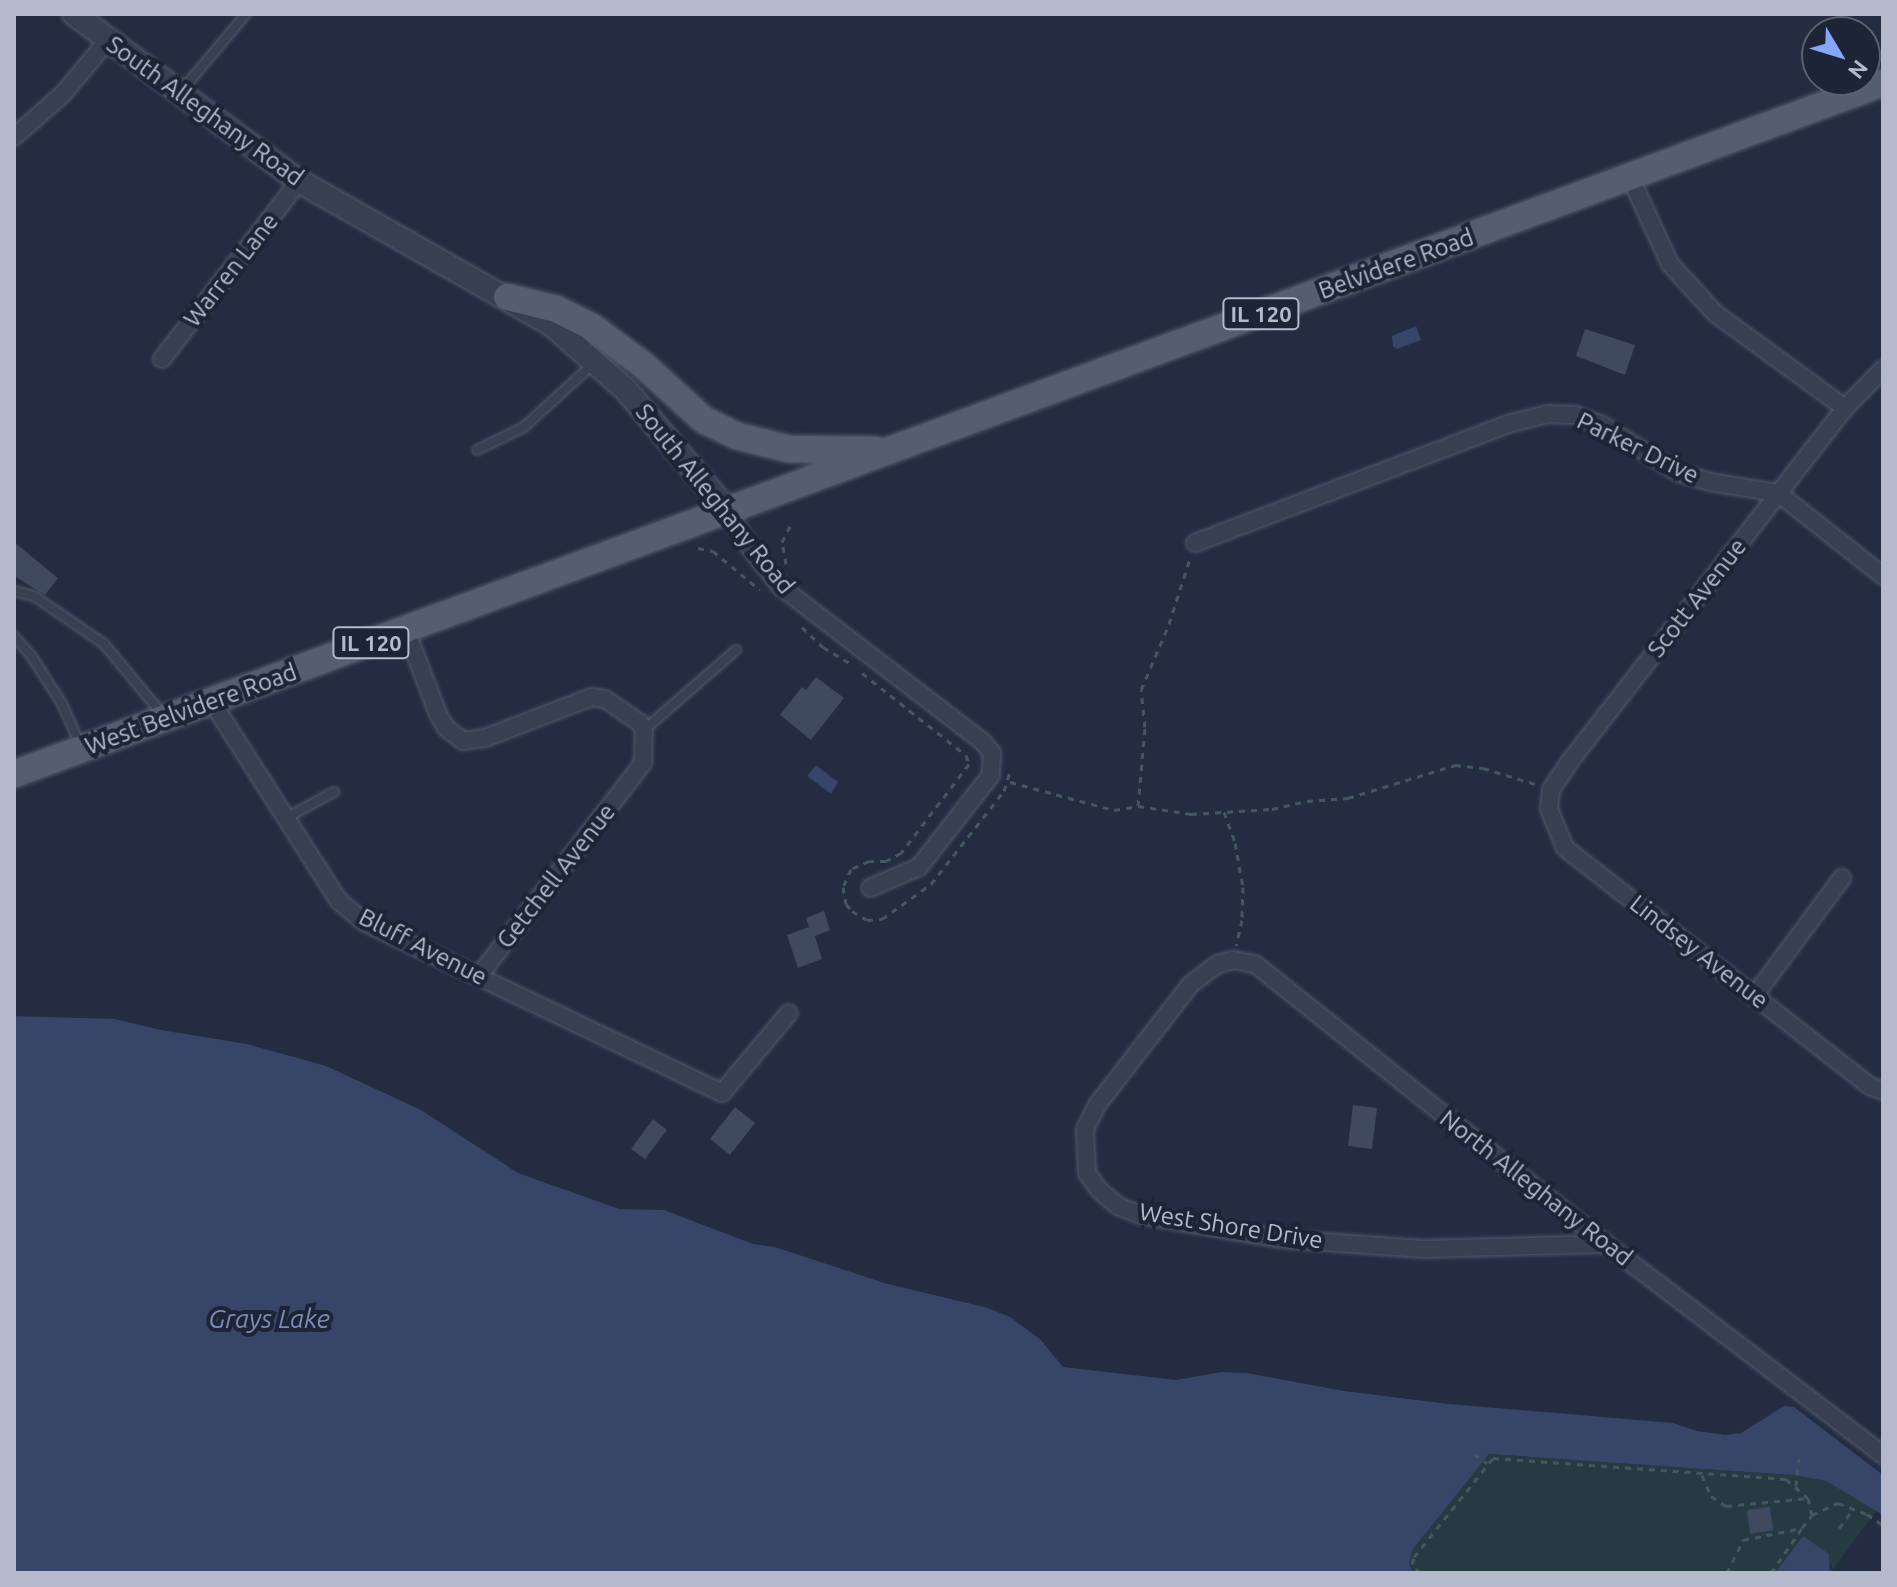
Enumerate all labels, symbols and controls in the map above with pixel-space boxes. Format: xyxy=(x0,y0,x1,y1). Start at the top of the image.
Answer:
north arrow xyxy=(1801,16,1881,96)
street label: South Alleghany Road xyxy=(101,30,309,192)
text: N xyxy=(1844,56,1874,84)
street label: Warren Lane xyxy=(178,207,284,333)
street label: Belvidere Road xyxy=(1315,223,1477,305)
road number: IL 120 xyxy=(1221,296,1301,332)
street label: South Alleghany Road xyxy=(630,398,800,600)
street label: Parker Drive xyxy=(1572,406,1704,490)
street label: Scott Avenue xyxy=(1642,533,1752,663)
road number: IL 120 xyxy=(331,625,411,661)
street label: West Belvidere Road xyxy=(81,657,301,761)
street label: Getchell Avenue xyxy=(491,798,621,954)
street label: Lindsey Avenue xyxy=(1624,889,1774,1015)
street label: Bluff Avenue xyxy=(354,902,492,992)
street label: North Alleghany Road xyxy=(1434,1104,1638,1272)
street label: West Shore Drive xyxy=(1137,1197,1325,1255)
water label: Grays Lake xyxy=(208,1303,330,1335)

